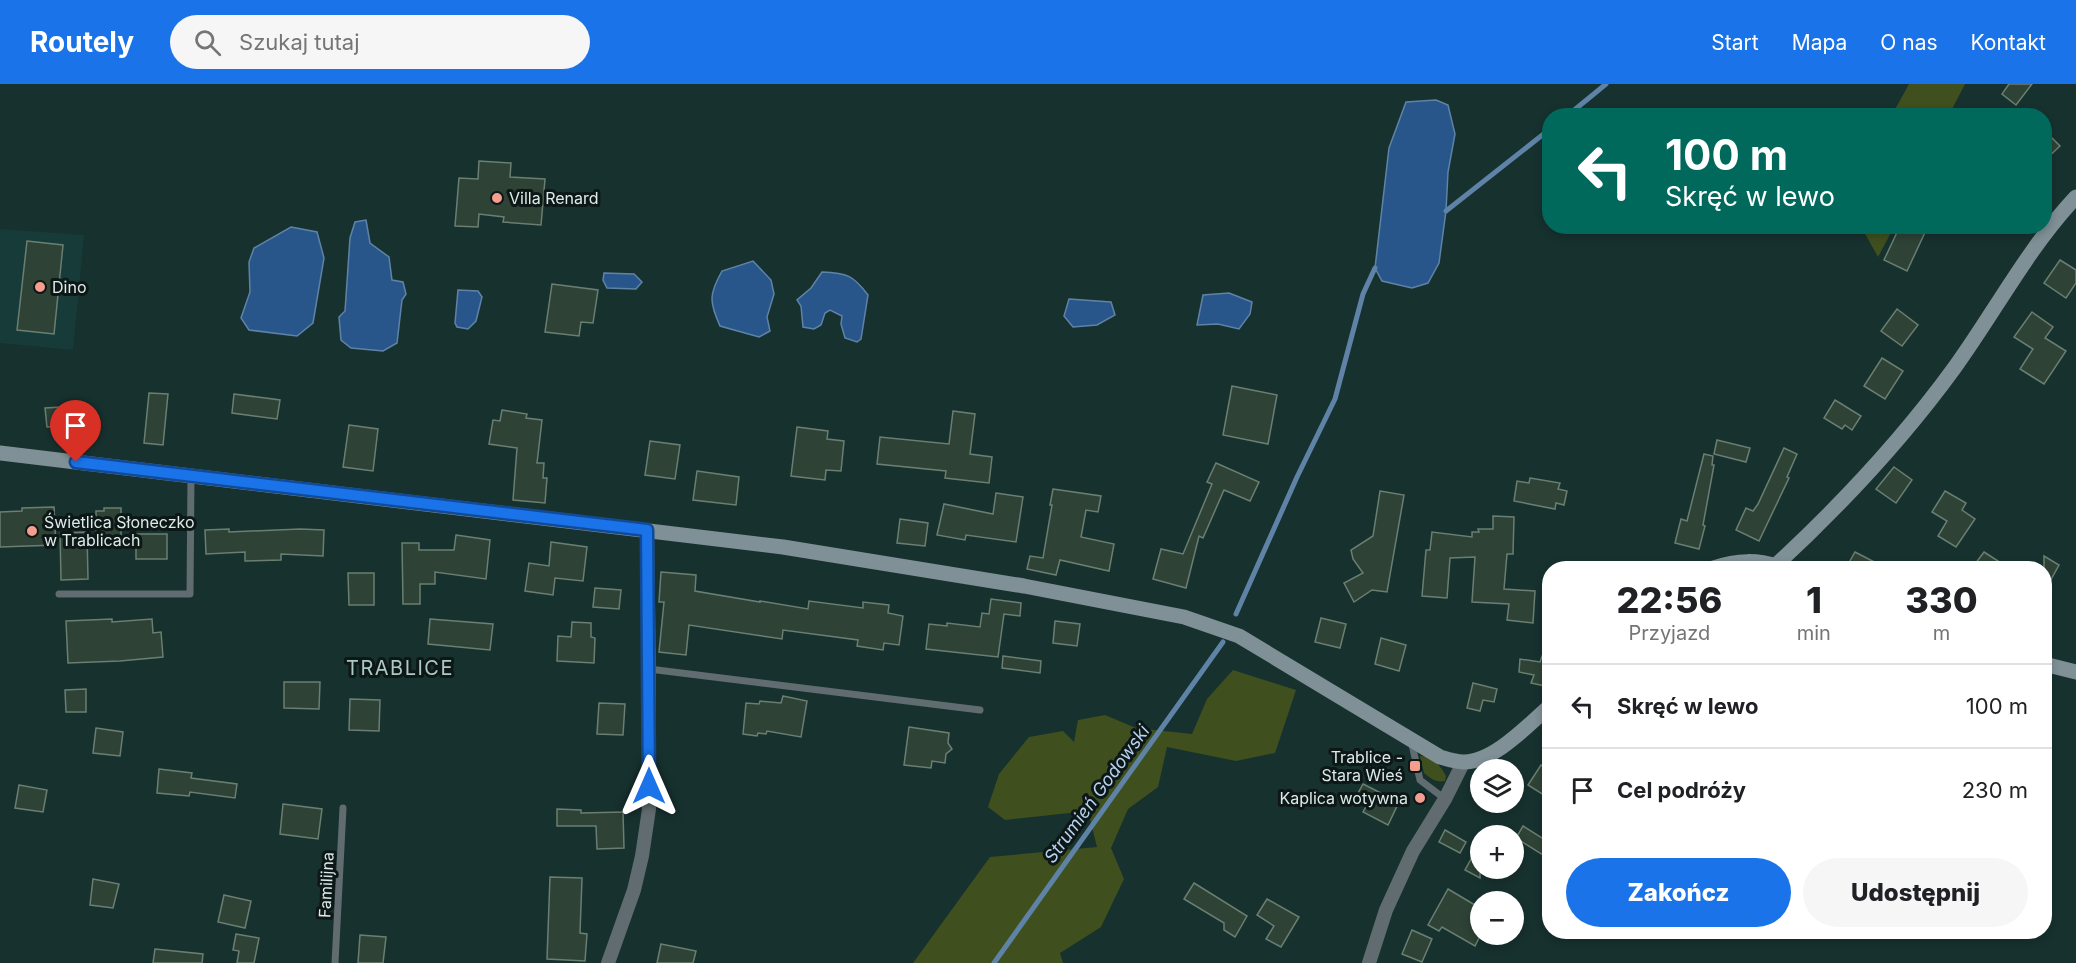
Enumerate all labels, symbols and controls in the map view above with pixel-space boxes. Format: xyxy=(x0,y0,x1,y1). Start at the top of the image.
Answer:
search box xyxy=(170,15,590,69)
text: Routely xyxy=(30,25,134,59)
icon: search xyxy=(191,26,224,59)
text: Szukaj tutaj xyxy=(239,29,359,55)
text: Start xyxy=(1711,30,1759,55)
text: Mapa xyxy=(1792,30,1847,55)
text: O nas xyxy=(1880,30,1938,55)
text: Kontakt xyxy=(1971,30,2046,55)
text: 100 m xyxy=(1665,129,1788,180)
icon: left xyxy=(1566,132,1644,210)
text: Skręć w lewo xyxy=(1665,180,1835,213)
place label: Villa Renard xyxy=(509,188,599,208)
marker: Villa Renard xyxy=(490,191,504,205)
place label: Dino xyxy=(52,277,86,297)
marker: Dino xyxy=(33,280,47,294)
pin xyxy=(50,400,101,462)
icon: arrive xyxy=(59,409,92,442)
place label: Świetlica Słoneczko w Trablicach xyxy=(44,512,195,550)
marker: Świetlica Słoneczko w Trablicach xyxy=(25,524,39,538)
text: 22:56 xyxy=(1616,578,1722,622)
text: 1 xyxy=(1806,578,1822,622)
text: 330 xyxy=(1905,578,1978,622)
text: Przyjazd xyxy=(1629,621,1710,645)
text: min xyxy=(1797,621,1831,645)
text: m xyxy=(1933,621,1950,645)
district label: TRABLICE xyxy=(346,656,454,680)
icon: left xyxy=(1566,690,1599,723)
text: Skręć w lewo xyxy=(1617,693,1758,719)
text: 100 m xyxy=(1966,693,2028,719)
water label: Strumień Godowski xyxy=(1040,720,1154,867)
place label: Trablice - Stara Wieś xyxy=(1322,747,1403,785)
position arrow xyxy=(617,754,681,818)
marker: Trablice - Stara Wieś xyxy=(1408,759,1422,773)
map controls xyxy=(1470,759,1524,945)
button: layers xyxy=(1470,759,1524,813)
icon: arrive xyxy=(1566,774,1599,807)
text: Cel podróży xyxy=(1617,777,1746,803)
text: 230 m xyxy=(1962,777,2028,803)
place label: Kaplica wotywna xyxy=(1279,788,1408,808)
marker: Kaplica wotywna xyxy=(1413,791,1427,805)
button: + xyxy=(1470,825,1524,879)
street label: Familijna xyxy=(314,852,338,918)
button: Zakończ xyxy=(1566,858,1791,927)
button: Udostępnij xyxy=(1803,858,2028,927)
button: − xyxy=(1470,891,1524,945)

